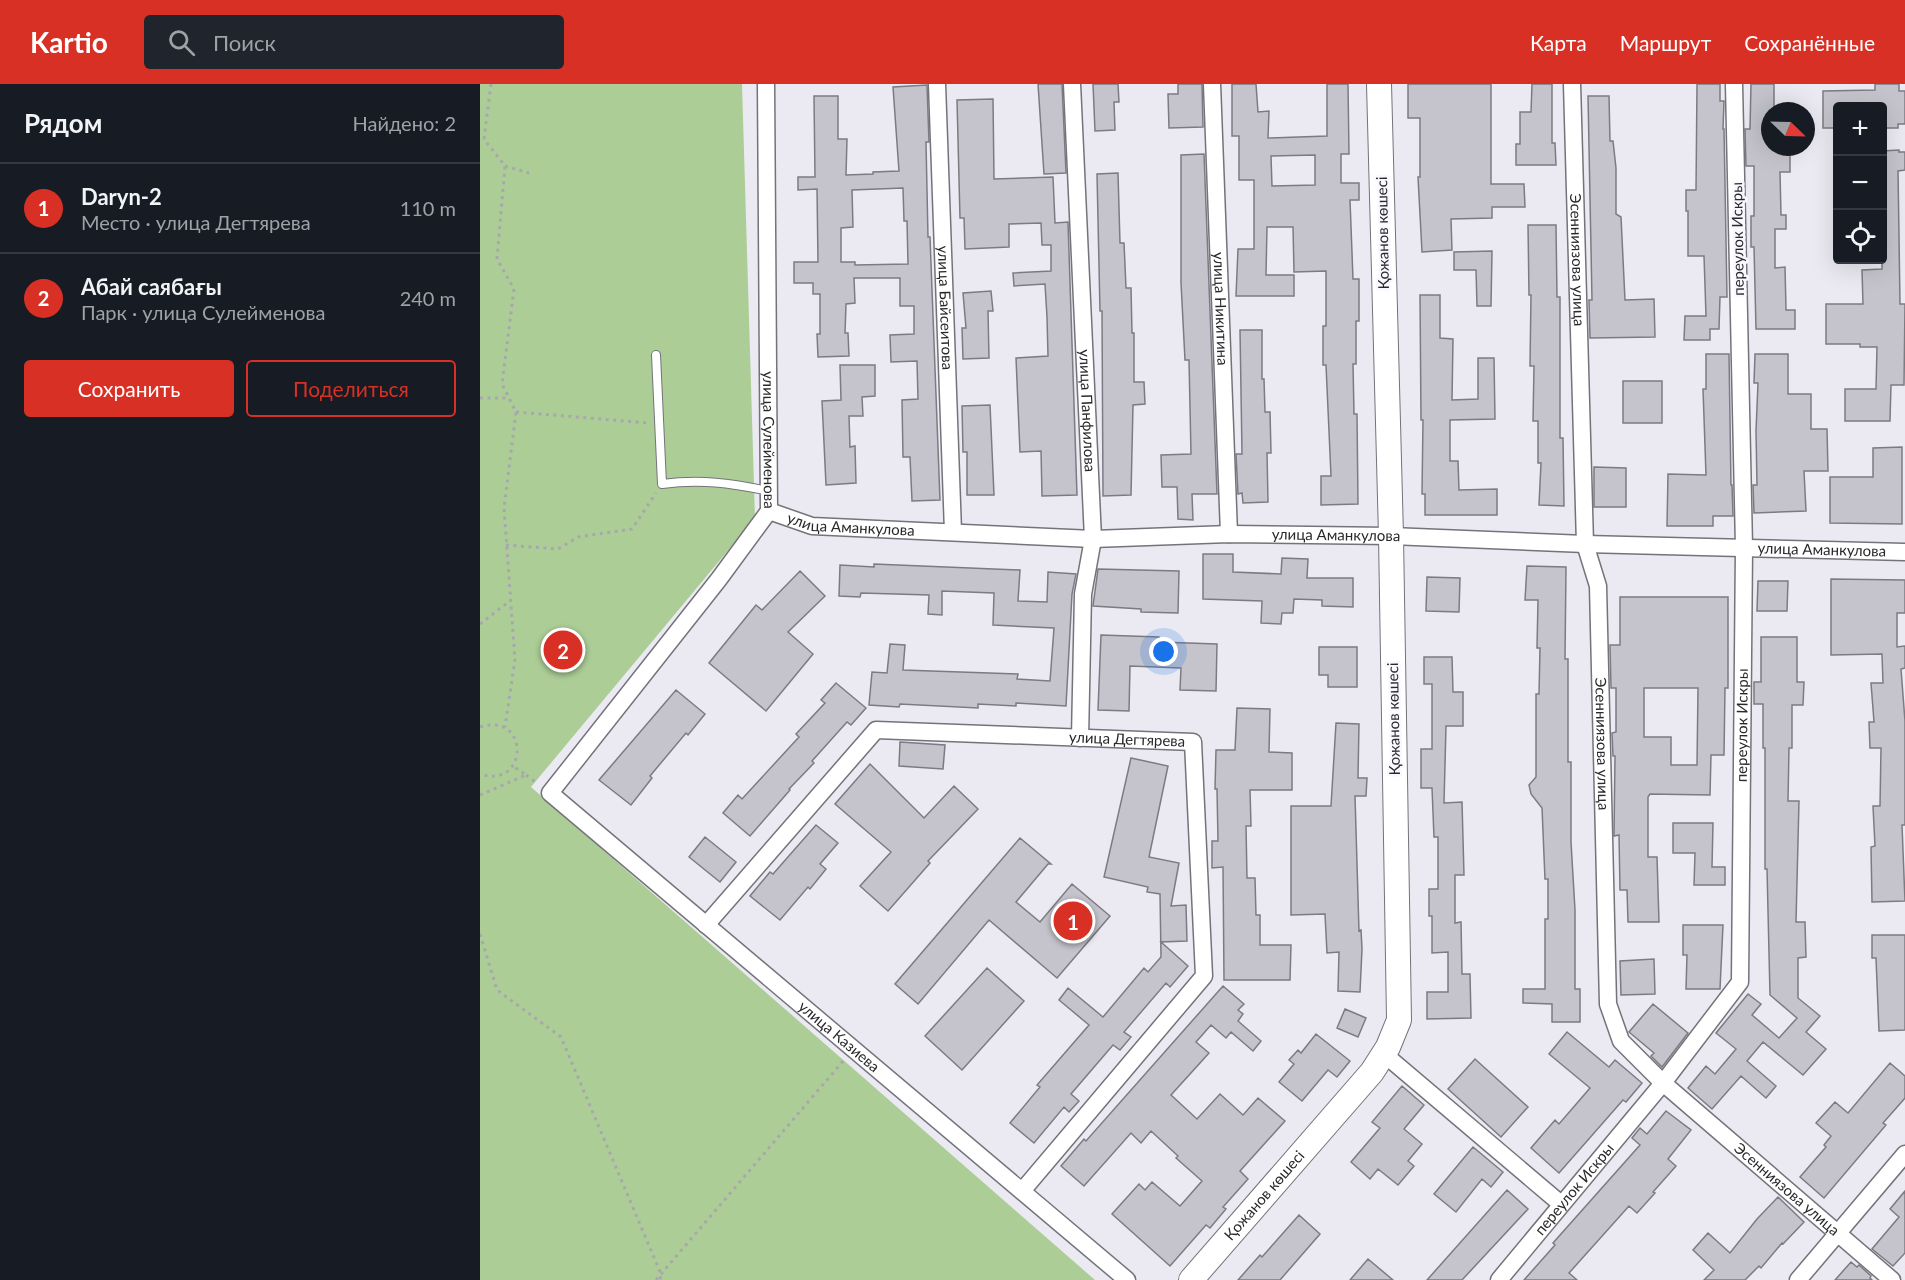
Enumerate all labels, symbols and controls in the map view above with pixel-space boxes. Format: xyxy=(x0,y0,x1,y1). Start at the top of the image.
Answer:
search box xyxy=(144,15,564,69)
text: Kartio xyxy=(30,25,108,59)
icon: search xyxy=(165,26,198,59)
text: Поиск xyxy=(213,29,276,56)
text: Карта xyxy=(1530,30,1587,55)
text: Маршрут xyxy=(1620,30,1711,55)
text: Сохранённые xyxy=(1744,30,1875,55)
north arrow xyxy=(1761,102,1815,156)
map controls xyxy=(1833,102,1887,264)
button: + xyxy=(1833,102,1887,156)
text: Рядом xyxy=(24,107,102,139)
text: Найдено: 2 xyxy=(353,111,456,135)
button: − xyxy=(1833,156,1887,210)
street label: Қожанов көшесі xyxy=(1372,176,1392,290)
street label: переулок Искры xyxy=(1727,182,1747,296)
text: Daryn-2 xyxy=(81,183,162,210)
street label: Эсенниязова улица xyxy=(1567,193,1589,327)
text: 1 xyxy=(38,196,49,220)
text: 110 m xyxy=(400,196,456,220)
text: Место · улица Дегтярева xyxy=(81,210,311,234)
button: locate xyxy=(1833,210,1887,264)
street label: улица Байсеитова xyxy=(935,245,957,370)
street label: улица Никитина xyxy=(1210,252,1233,366)
text: Абай саябағы xyxy=(81,273,222,300)
text: 2 xyxy=(38,286,49,310)
text: 240 m xyxy=(400,286,456,310)
text: Парк · улица Сулейменова xyxy=(81,300,325,324)
street label: улица Панфилова xyxy=(1076,349,1100,472)
button: Сохранить xyxy=(24,360,234,417)
button: Поделиться xyxy=(246,360,456,417)
street label: улица Сулейменова xyxy=(760,371,779,509)
street label: улица Аманкулова xyxy=(785,508,915,539)
street label: улица Аманкулова xyxy=(1272,525,1401,544)
street label: улица Аманкулова xyxy=(1757,538,1886,560)
pin: 2 xyxy=(544,628,583,672)
your location xyxy=(1149,637,1178,666)
street label: Қожанов көшесі xyxy=(1383,662,1403,776)
street label: переулок Искры xyxy=(1732,668,1751,782)
street label: Эсенниязова улица xyxy=(1592,677,1613,810)
street label: улица Дегтярева xyxy=(1069,727,1186,750)
pin: 1 xyxy=(1054,898,1092,944)
street label: улица Казиева xyxy=(795,997,884,1075)
street label: Эсенниязова улица xyxy=(1731,1138,1844,1239)
street label: переулок Искры xyxy=(1530,1139,1617,1238)
street label: Қожанов көшесі xyxy=(1220,1146,1308,1243)

